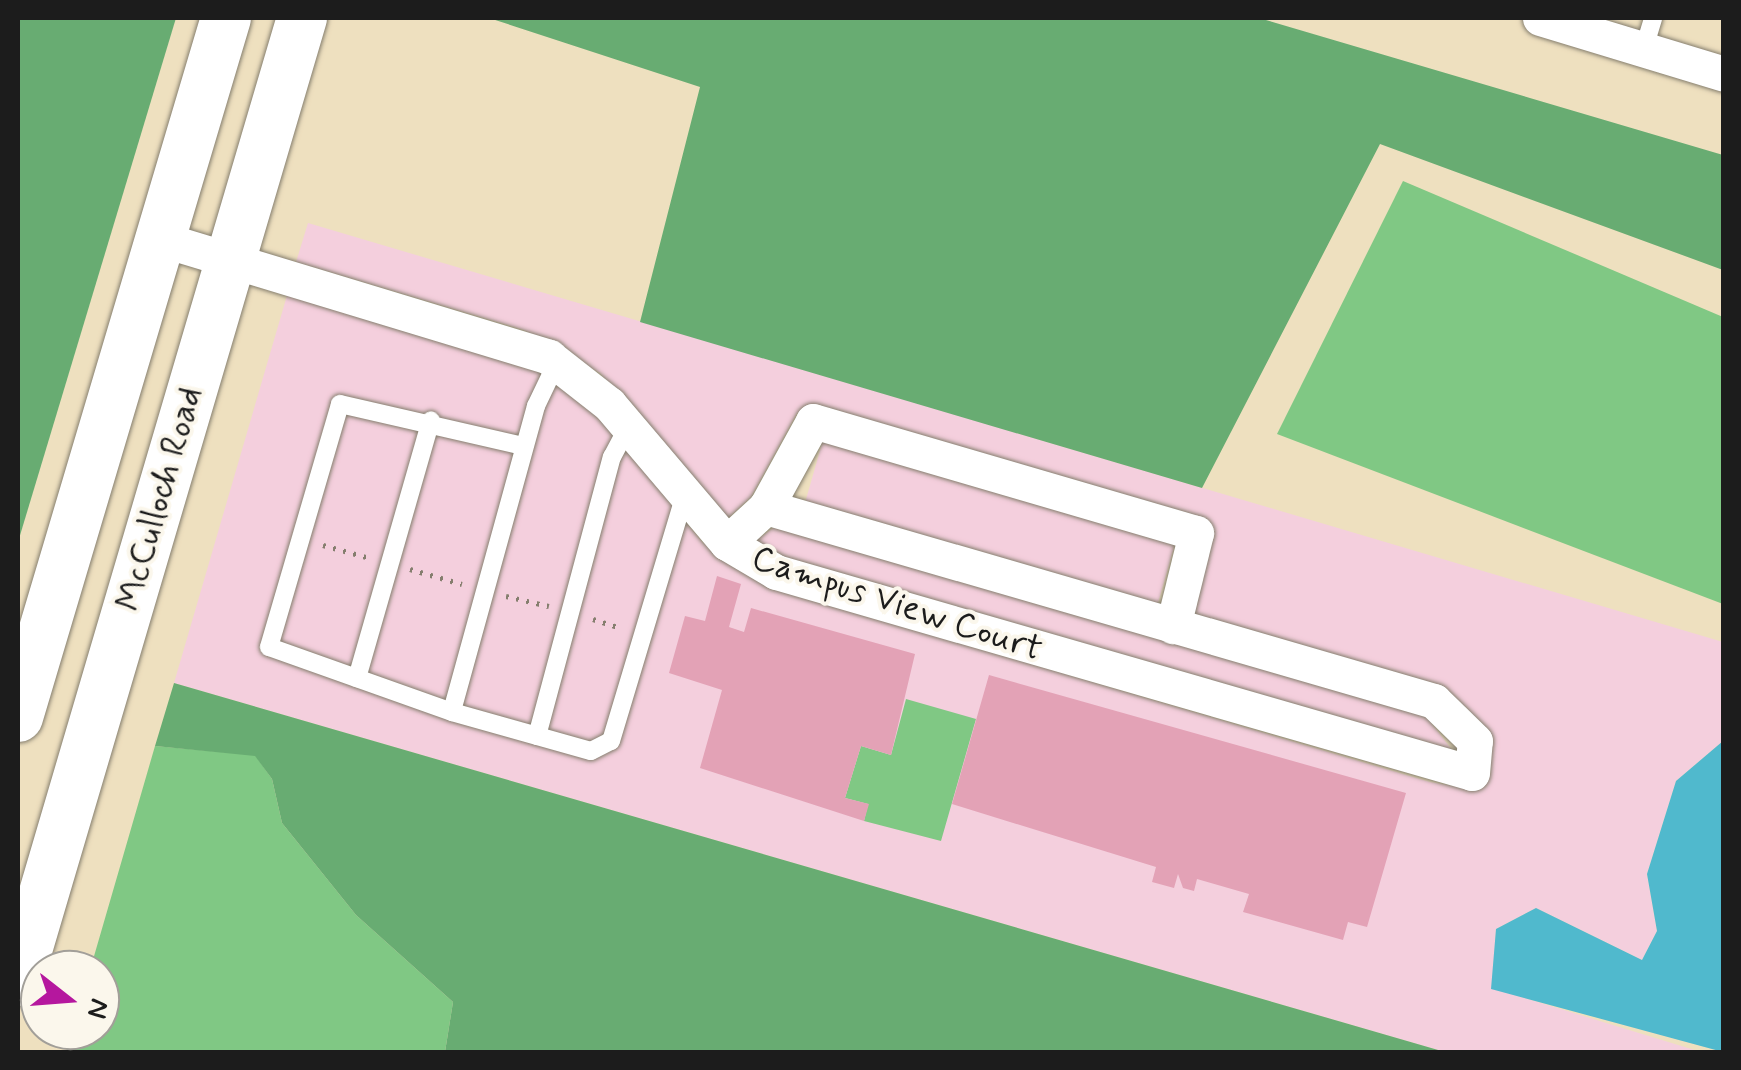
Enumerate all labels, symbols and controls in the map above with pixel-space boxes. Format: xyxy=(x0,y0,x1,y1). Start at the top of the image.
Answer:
street label: McCulloch Road xyxy=(108,382,212,616)
street label: Campus View Court xyxy=(752,539,1042,669)
north arrow xyxy=(20,950,120,1050)
text: N xyxy=(77,994,118,1023)

